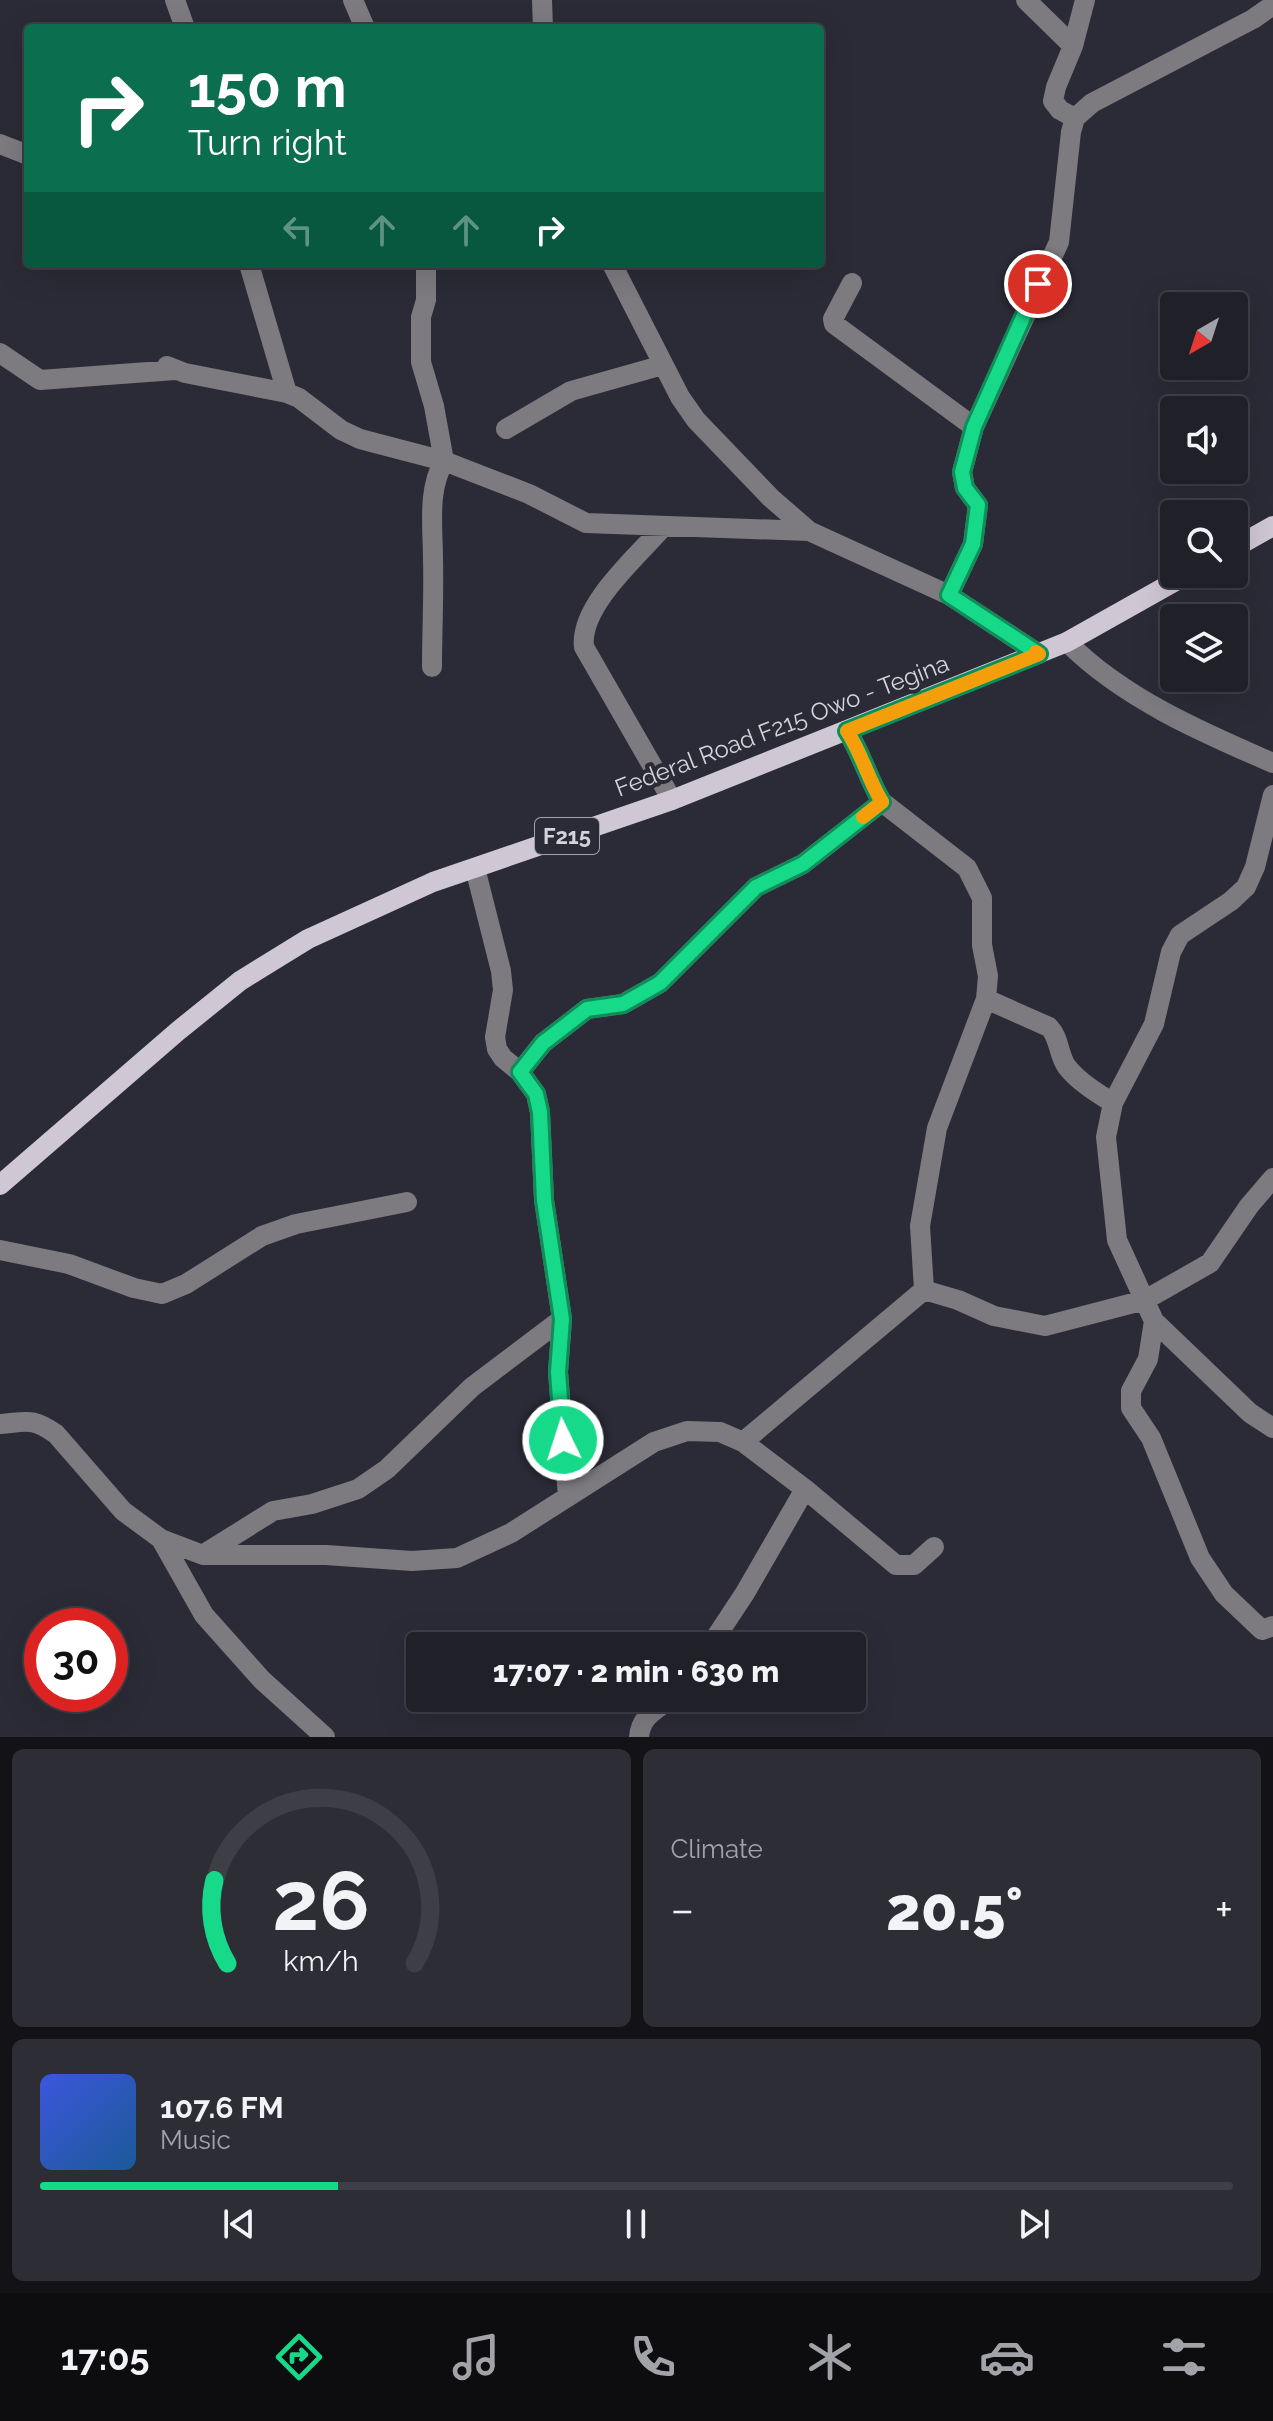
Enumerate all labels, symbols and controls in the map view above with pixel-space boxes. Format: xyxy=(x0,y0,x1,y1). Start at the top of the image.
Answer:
text: 150 m xyxy=(188,54,347,120)
icon: right xyxy=(56,56,160,160)
text: Turn right xyxy=(188,121,347,163)
icon: left xyxy=(276,208,320,252)
icon: ahead xyxy=(360,208,404,252)
icon: ahead xyxy=(444,208,488,252)
icon: right xyxy=(528,208,572,252)
pin xyxy=(1004,250,1072,318)
icon: arrive xyxy=(1016,262,1060,306)
north arrow xyxy=(1160,292,1248,380)
map controls xyxy=(1160,292,1248,692)
button: sound xyxy=(1160,396,1248,484)
button: search xyxy=(1160,500,1248,588)
button: layers xyxy=(1160,604,1248,692)
street label: Federal Road F215 Owo - Tegina xyxy=(611,648,953,803)
road number: F215 xyxy=(535,818,599,854)
position arrow xyxy=(521,1398,605,1482)
speed limit sign: 30 xyxy=(24,1608,128,1712)
text: 17:07 · 2 min · 630 m xyxy=(493,1654,779,1689)
text: Climate xyxy=(671,1834,763,1864)
text: 26 xyxy=(273,1852,370,1949)
text: 20.5° xyxy=(886,1874,1023,1944)
text: − xyxy=(671,1884,694,1935)
text: + xyxy=(1215,1884,1233,1935)
text: km/h xyxy=(284,1944,359,1978)
text: 107.6 FM xyxy=(160,2090,284,2125)
text: Music xyxy=(160,2125,231,2155)
icon: previous xyxy=(217,2202,261,2246)
icon: pause xyxy=(614,2202,658,2246)
icon: next xyxy=(1012,2202,1056,2246)
icon: directions xyxy=(271,2329,327,2385)
icon: music xyxy=(448,2329,504,2385)
icon: phone xyxy=(625,2329,681,2385)
icon: climate xyxy=(802,2329,858,2385)
icon: car xyxy=(979,2329,1035,2385)
icon: filters xyxy=(1156,2329,1212,2385)
text: 17:05 xyxy=(61,2336,149,2378)

